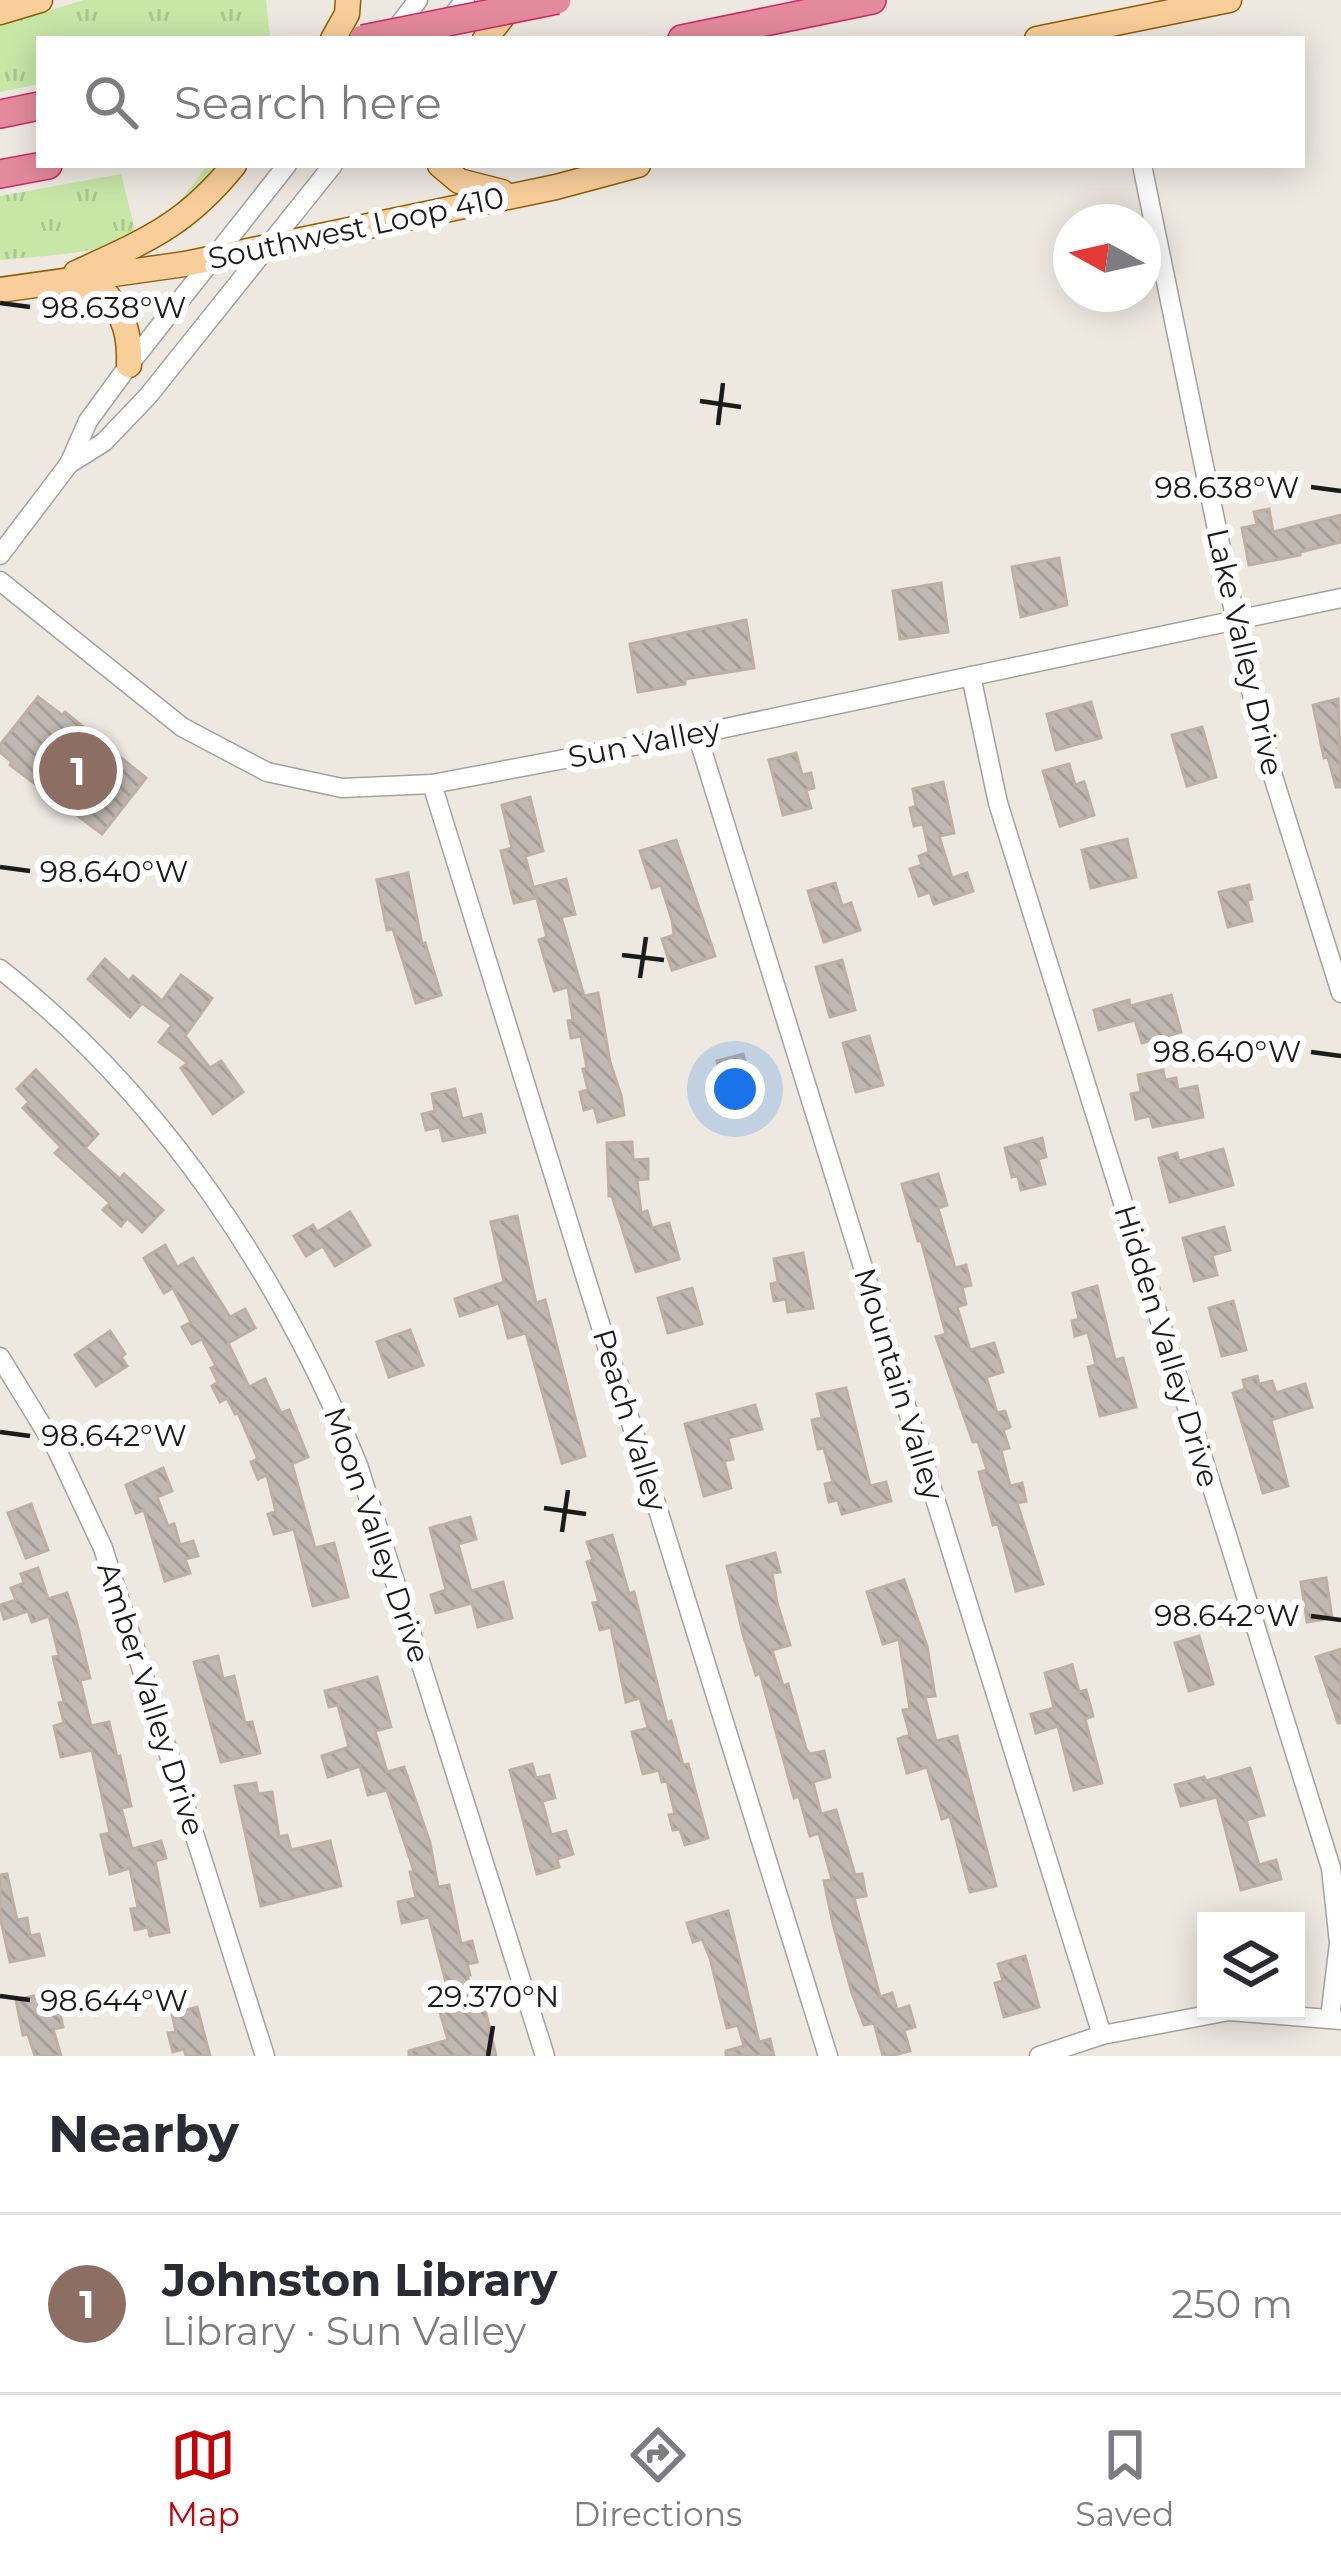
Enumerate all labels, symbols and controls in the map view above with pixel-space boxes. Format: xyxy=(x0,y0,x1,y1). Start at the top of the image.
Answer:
search box xyxy=(36,36,1305,168)
icon: search xyxy=(78,69,144,135)
text: Search here xyxy=(174,75,442,130)
street label: Southwest Loop 410 xyxy=(205,179,507,277)
north arrow xyxy=(1053,204,1161,312)
text: 98.638°W xyxy=(42,289,186,326)
text: 98.638°W xyxy=(1155,469,1299,506)
street label: Lake Valley Drive xyxy=(1199,525,1291,779)
street label: Sun Valley xyxy=(565,710,724,776)
pin: 1 xyxy=(39,726,117,816)
text: 98.640°W xyxy=(40,853,188,890)
text: 98.640°W xyxy=(1153,1033,1301,1070)
your location xyxy=(705,1059,765,1119)
street label: Hidden Valley Drive xyxy=(1106,1200,1228,1492)
street label: Mountain Valley xyxy=(846,1263,952,1505)
street label: Peach Valley xyxy=(585,1324,675,1516)
street label: Moon Valley Drive xyxy=(316,1402,438,1668)
text: 98.642°W xyxy=(41,1417,187,1454)
street label: Amber Valley Drive xyxy=(89,1558,213,1840)
text: 98.642°W xyxy=(1154,1597,1300,1634)
map controls xyxy=(1197,1912,1305,2020)
button: layers xyxy=(1197,1912,1305,2020)
text: 29.370°N xyxy=(427,1978,559,2015)
text: 98.644°W xyxy=(40,1982,188,2019)
text: Nearby xyxy=(48,2103,239,2165)
text: Johnston Library xyxy=(162,2252,558,2307)
text: 1 xyxy=(79,2280,95,2328)
text: 250 m xyxy=(1171,2280,1293,2328)
text: Library · Sun Valley xyxy=(162,2307,526,2355)
tab: Map xyxy=(167,2422,240,2534)
tab: Directions xyxy=(573,2422,742,2534)
tab: Saved xyxy=(1075,2422,1174,2534)

